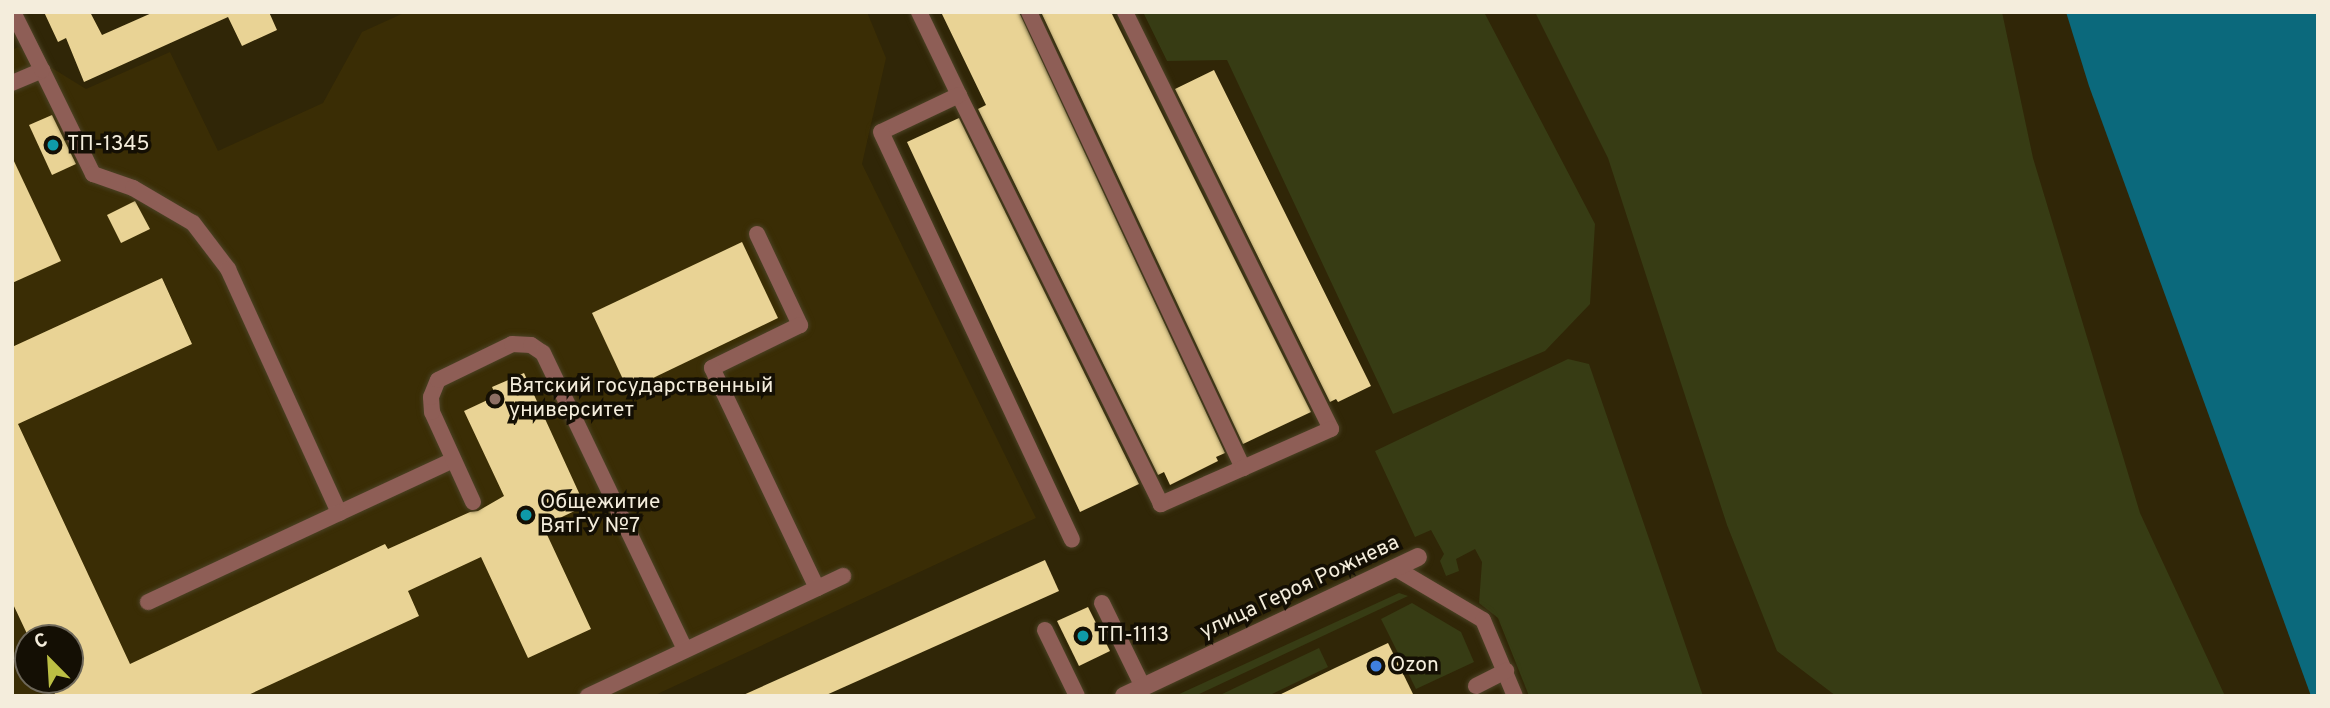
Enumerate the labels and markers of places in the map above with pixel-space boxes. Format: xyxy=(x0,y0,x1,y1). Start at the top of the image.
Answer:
place label: ТП-1345 xyxy=(67,132,150,158)
marker: ТП-1345 xyxy=(45,137,61,153)
place label: Вятский государственный университет xyxy=(509,374,773,424)
marker: Вятский государственный университет xyxy=(487,391,503,407)
place label: Общежитие ВятГУ №7 xyxy=(540,490,660,540)
marker: Общежитие ВятГУ №7 xyxy=(518,507,534,523)
place label: ТП-1113 xyxy=(1097,623,1169,649)
marker: ТП-1113 xyxy=(1075,628,1091,644)
place label: Ozon xyxy=(1390,653,1439,679)
marker: Ozon xyxy=(1368,658,1384,674)

